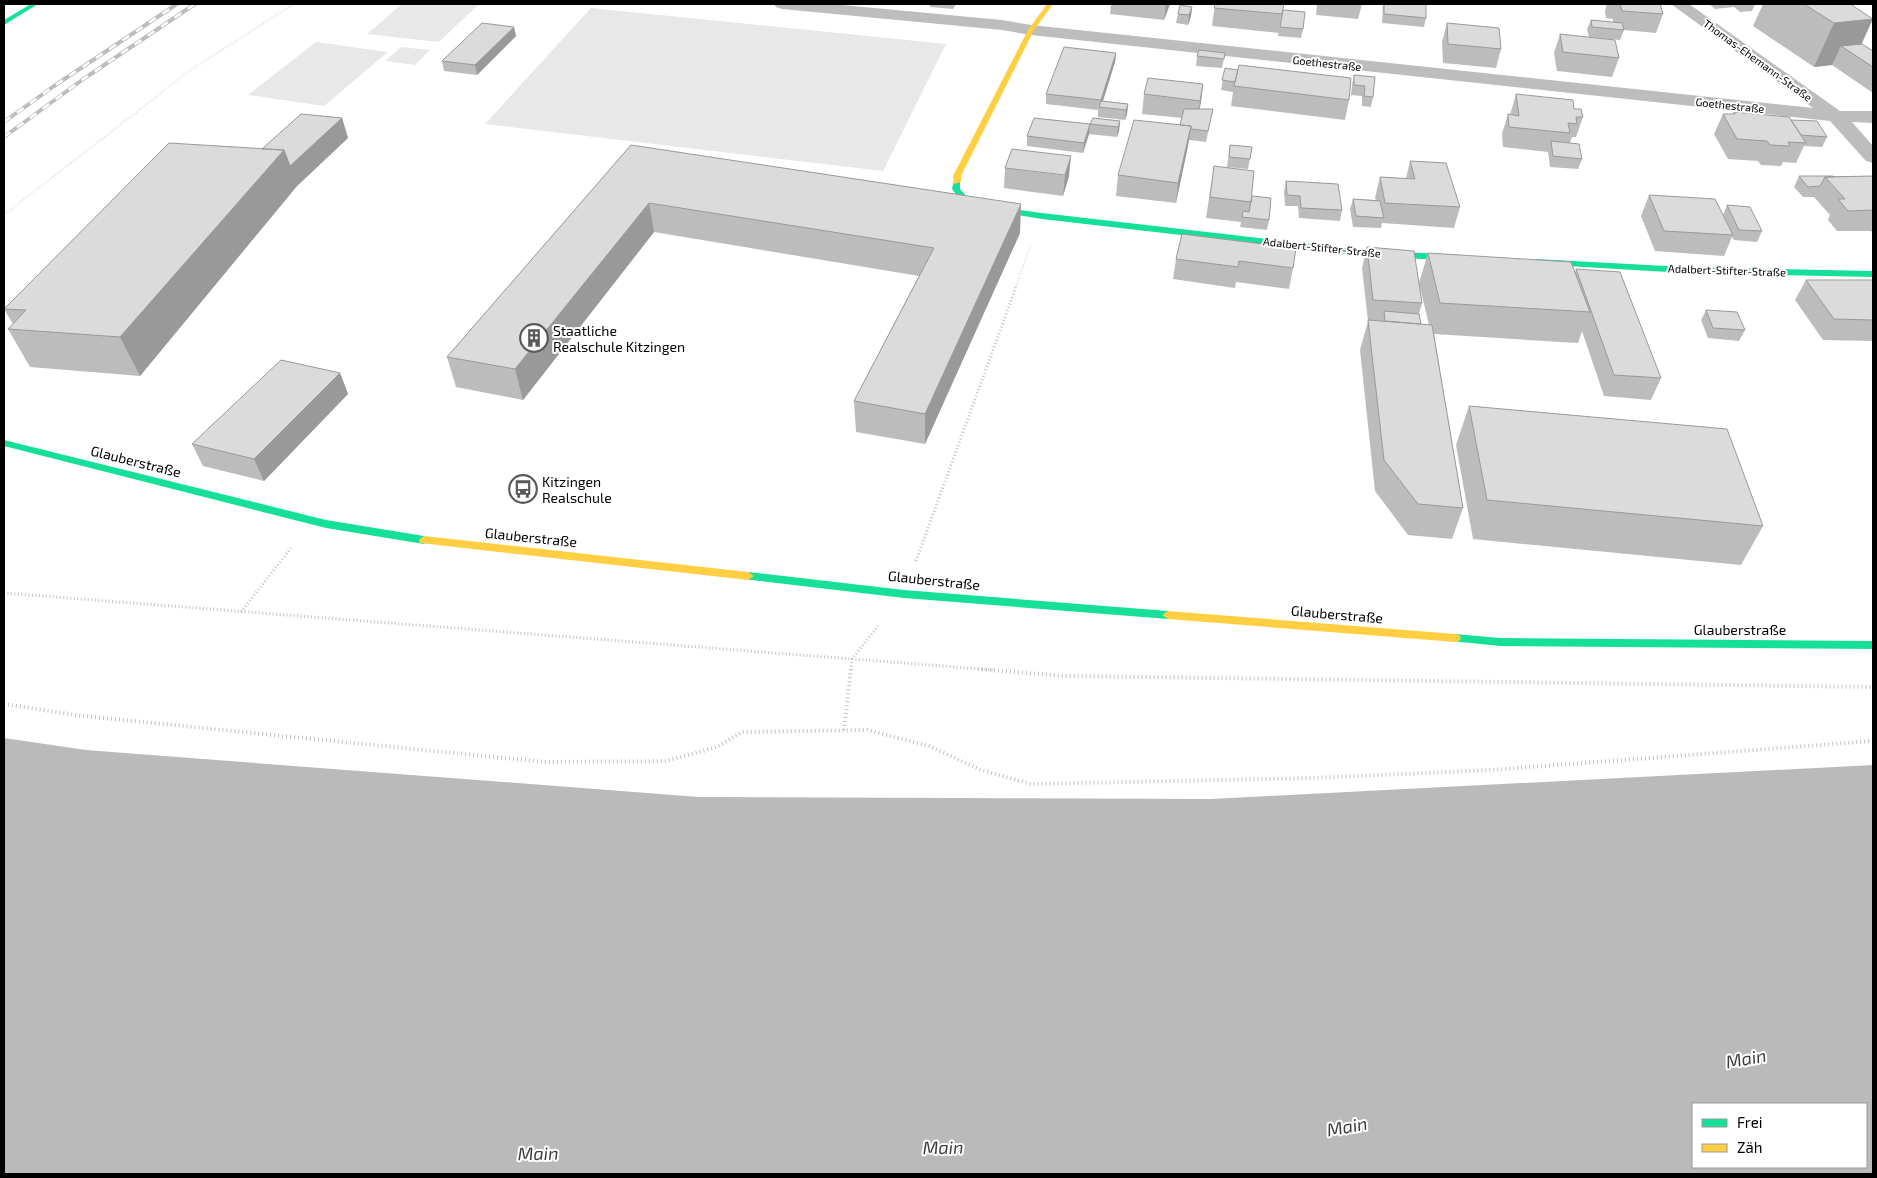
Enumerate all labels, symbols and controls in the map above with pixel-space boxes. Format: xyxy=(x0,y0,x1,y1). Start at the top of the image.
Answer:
street label: Thomas-Ehemann-Straße xyxy=(1701,16,1815,104)
street label: Goethestraße xyxy=(1292,53,1362,73)
street label: Goethestraße xyxy=(1695,95,1765,115)
street label: Adalbert-Stifter-Straße xyxy=(1263,234,1381,260)
street label: Adalbert-Stifter-Straße xyxy=(1668,261,1786,279)
place label: Staatliche Realschule Kitzingen xyxy=(553,322,685,355)
building icon: Staatliche Realschule Kitzingen xyxy=(519,323,549,353)
street label: Glauberstraße xyxy=(89,442,183,480)
place label: Kitzingen Realschule xyxy=(542,473,612,506)
bus stop icon: Kitzingen Realschule xyxy=(508,474,538,504)
street label: Glauberstraße xyxy=(484,524,578,550)
street label: Glauberstraße xyxy=(887,567,981,593)
street label: Glauberstraße xyxy=(1290,602,1384,626)
street label: Glauberstraße xyxy=(1694,621,1786,638)
water label: Main xyxy=(1724,1044,1768,1072)
legend xyxy=(1692,1103,1867,1168)
water label: Main xyxy=(1325,1112,1369,1140)
text: Frei xyxy=(1737,1113,1762,1131)
water label: Main xyxy=(922,1136,964,1158)
text: Zäh xyxy=(1737,1138,1762,1156)
water label: Main xyxy=(517,1142,559,1164)

